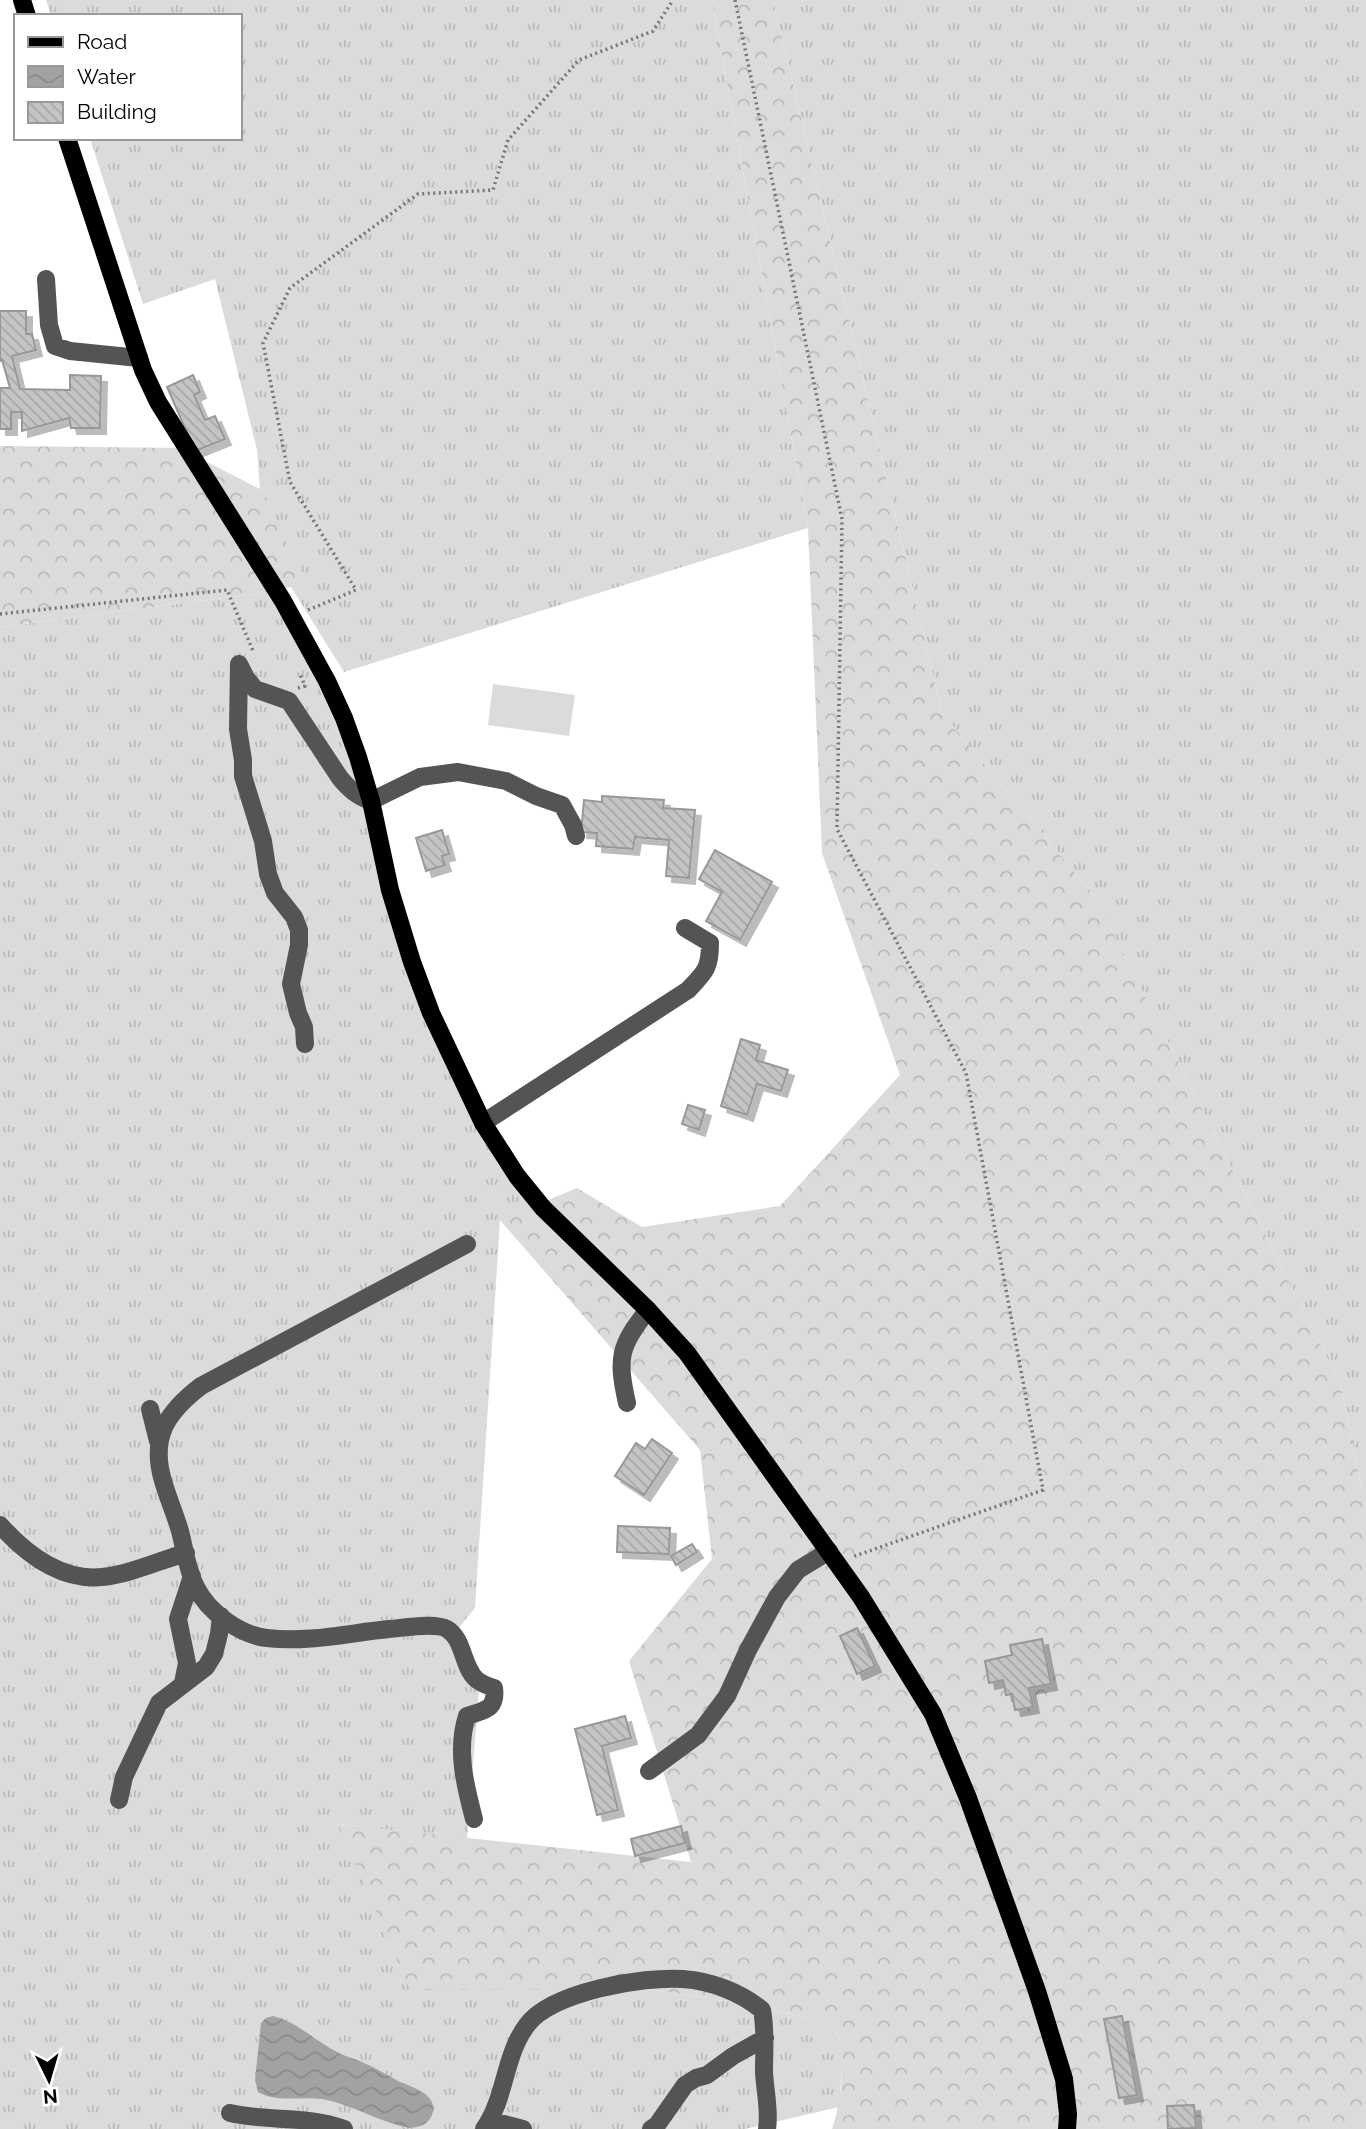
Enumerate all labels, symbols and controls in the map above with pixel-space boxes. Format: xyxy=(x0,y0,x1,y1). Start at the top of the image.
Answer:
legend xyxy=(14,14,242,140)
text: Road xyxy=(77,29,127,54)
text: Water xyxy=(77,64,136,89)
text: Building xyxy=(77,99,157,124)
north arrow xyxy=(14,2045,84,2115)
text: N xyxy=(42,2085,59,2109)

